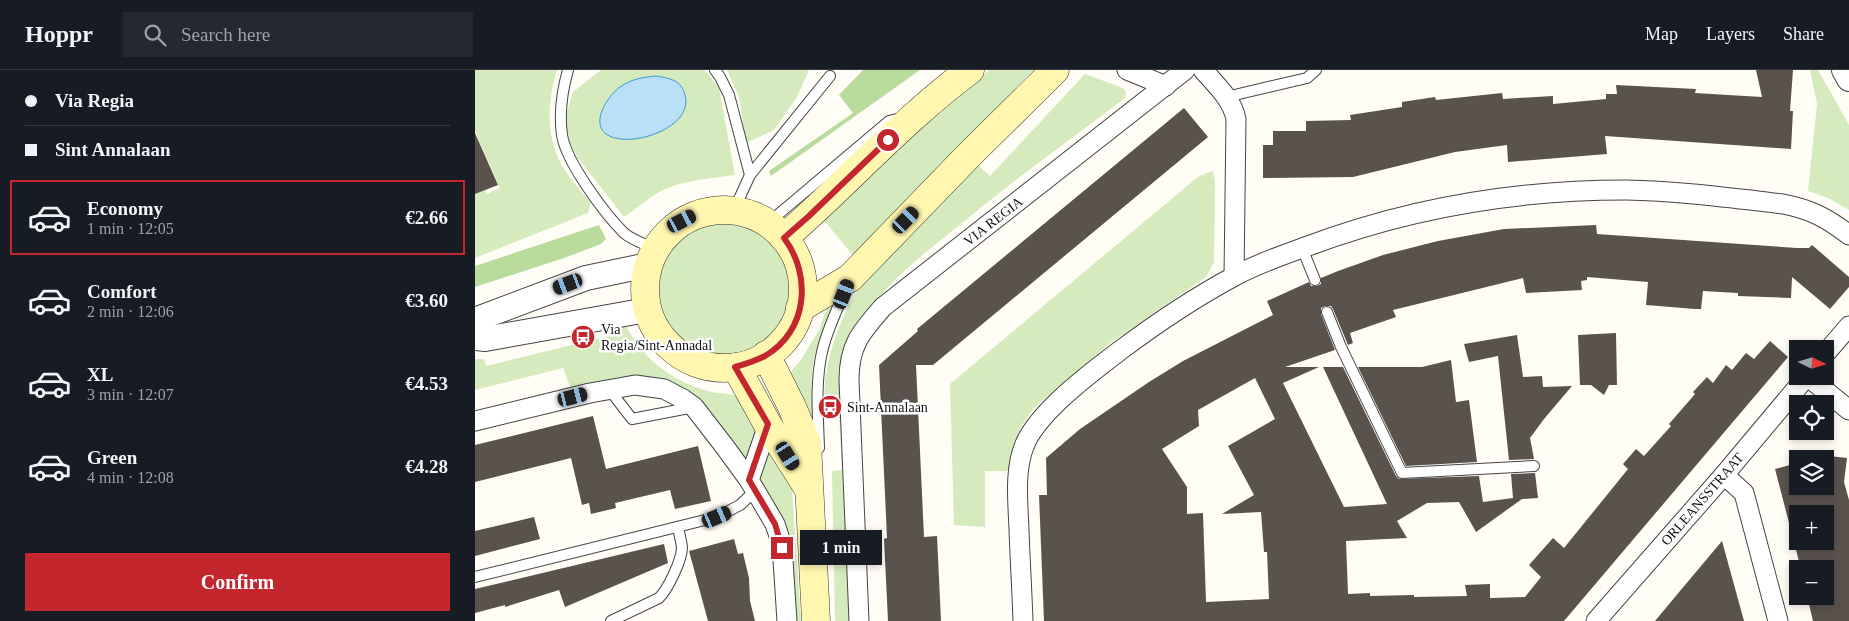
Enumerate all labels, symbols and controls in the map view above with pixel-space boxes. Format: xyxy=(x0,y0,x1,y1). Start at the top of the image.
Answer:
search box xyxy=(123,12,473,57)
text: Hoppr xyxy=(25,21,93,47)
icon: search xyxy=(141,21,169,49)
text: Search here xyxy=(181,24,270,45)
text: Map xyxy=(1645,24,1678,44)
text: Layers xyxy=(1706,24,1755,44)
text: Share xyxy=(1783,24,1824,44)
text: Via Regia xyxy=(55,90,134,111)
route start xyxy=(877,129,899,151)
text: Sint Annalaan xyxy=(55,139,171,160)
street label: VIA REGIA xyxy=(961,193,1026,249)
icon: car xyxy=(27,195,72,240)
text: Economy xyxy=(87,198,163,219)
car xyxy=(890,204,921,236)
text: €2.66 xyxy=(405,207,448,228)
car xyxy=(665,208,698,234)
text: 1 min · 12:05 xyxy=(87,220,174,237)
car xyxy=(551,272,584,296)
car xyxy=(831,277,856,311)
icon: car xyxy=(27,278,72,323)
text: Comfort xyxy=(87,281,157,302)
text: €3.60 xyxy=(405,290,448,311)
text: 2 min · 12:06 xyxy=(87,303,174,320)
place label: Via Regia/Sint-Annadal xyxy=(601,322,712,353)
bus stop icon: Via Regia/Sint-Annadal xyxy=(570,324,596,350)
north arrow xyxy=(1789,340,1834,385)
map controls xyxy=(1789,340,1834,605)
icon: car xyxy=(27,361,72,406)
text: XL xyxy=(87,364,113,385)
text: €4.53 xyxy=(405,373,448,394)
text: 3 min · 12:07 xyxy=(87,386,174,403)
car xyxy=(556,386,589,408)
bus stop icon: Sint-Annalaan xyxy=(817,394,843,420)
button: locate xyxy=(1789,395,1834,440)
place label: Sint-Annalaan xyxy=(847,400,928,415)
car xyxy=(773,439,802,473)
icon: car xyxy=(27,444,72,489)
text: Green xyxy=(87,447,137,468)
street label: ORLEANSSTRAAT xyxy=(1658,450,1747,549)
button: layers xyxy=(1789,450,1834,495)
text: €4.28 xyxy=(405,456,448,477)
text: 4 min · 12:08 xyxy=(87,469,174,486)
car xyxy=(700,504,733,530)
button: + xyxy=(1789,505,1834,550)
callout: 1 min xyxy=(799,530,882,566)
route end xyxy=(771,537,793,559)
text: 1 min xyxy=(822,539,860,556)
button: Confirm xyxy=(25,553,450,611)
button: − xyxy=(1789,560,1834,605)

